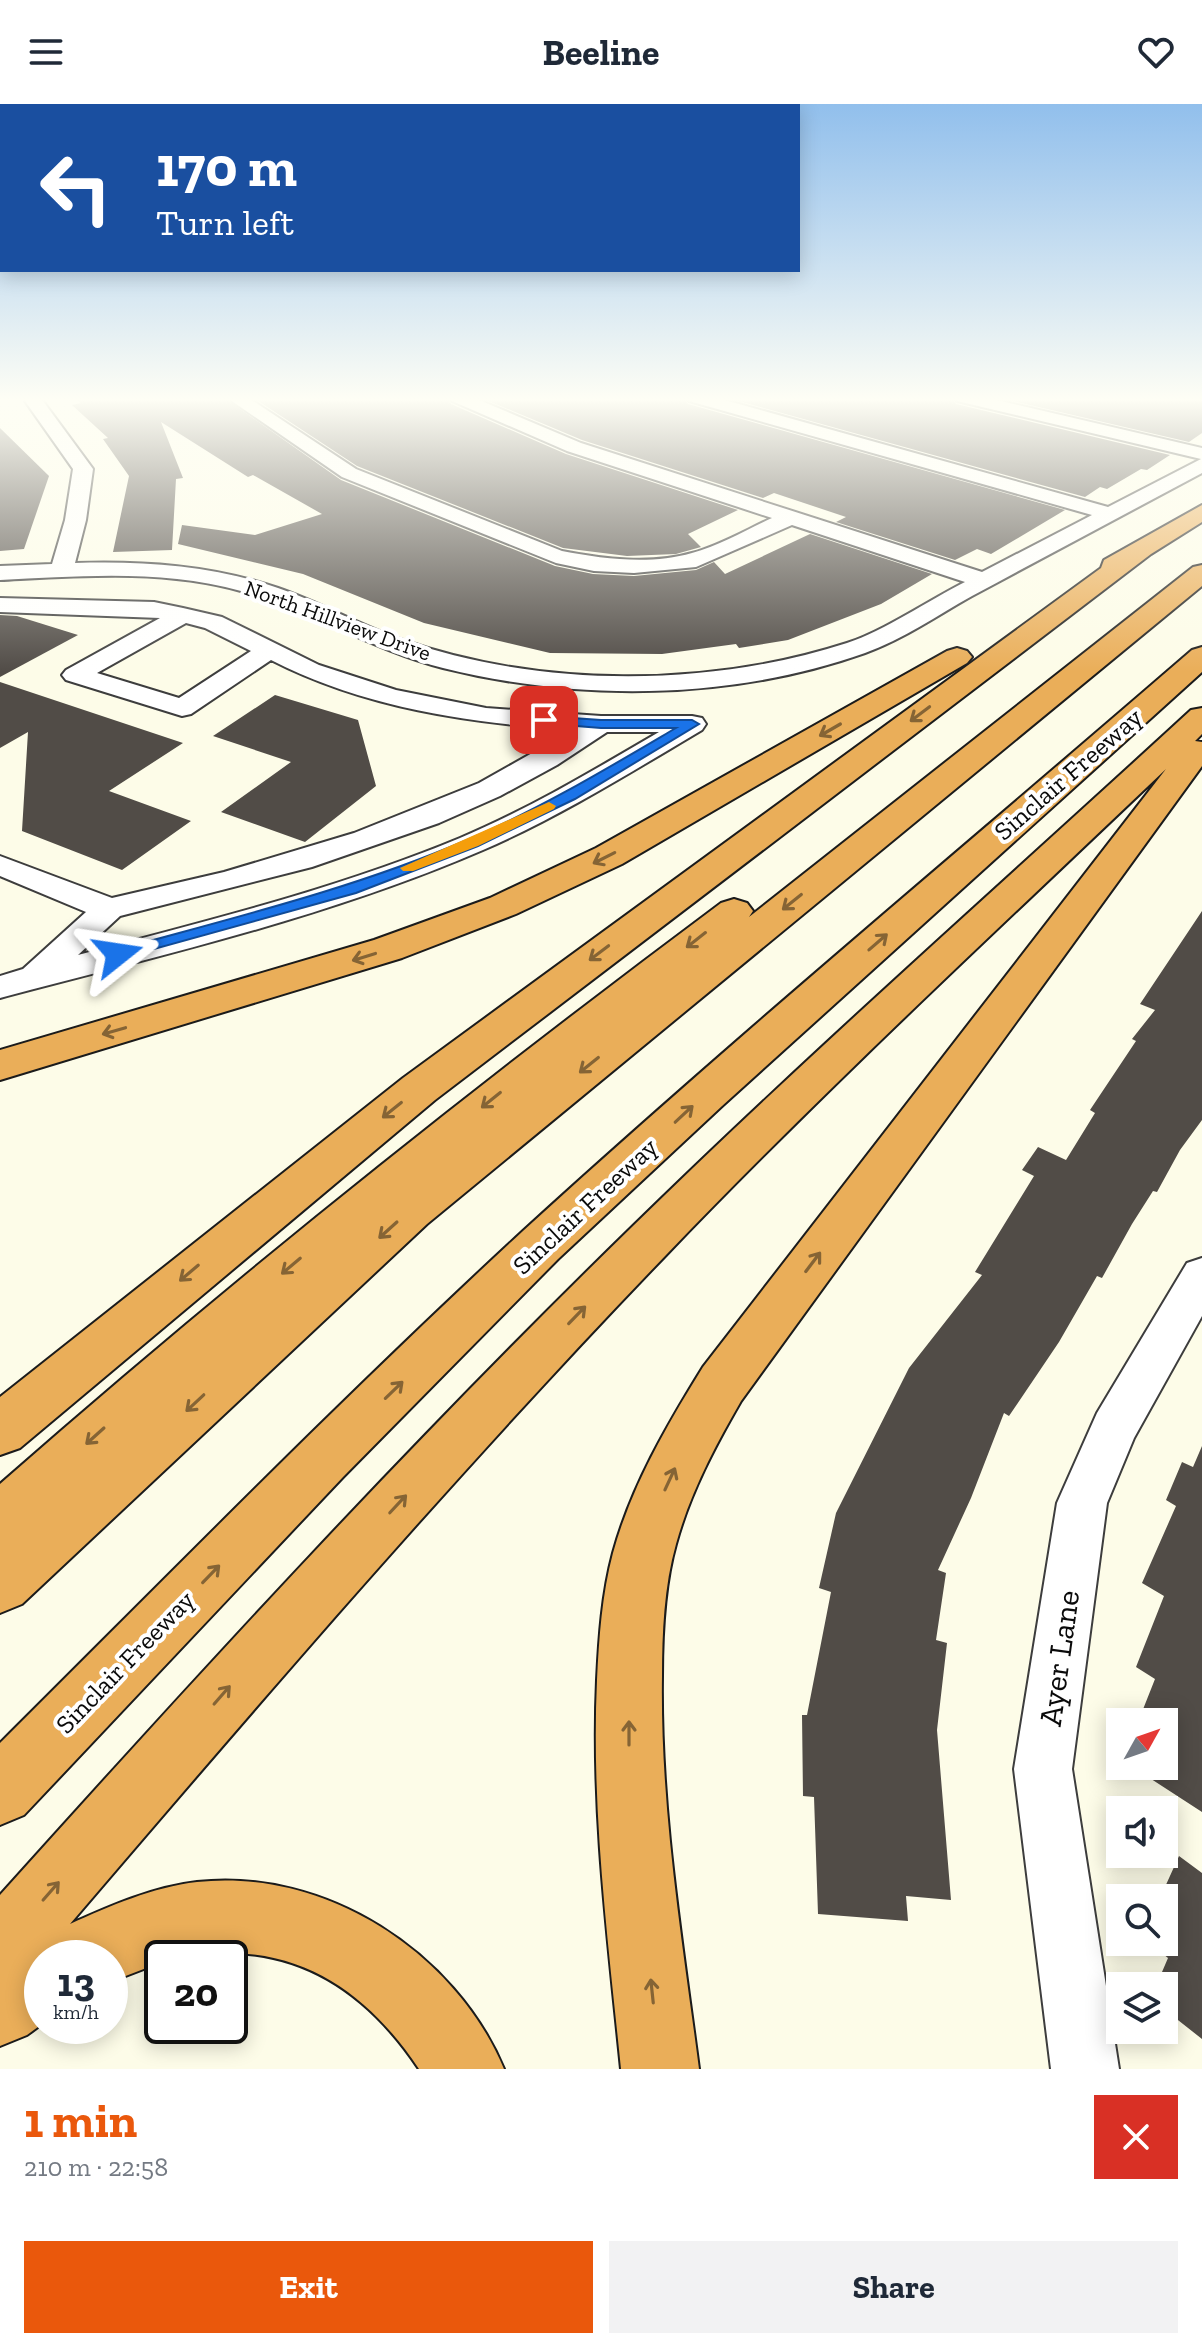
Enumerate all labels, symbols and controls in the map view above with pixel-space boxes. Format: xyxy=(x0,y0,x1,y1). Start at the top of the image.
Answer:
icon: menu xyxy=(24,30,68,74)
icon: heart xyxy=(1134,30,1178,74)
text: Beeline xyxy=(543,31,659,74)
text: 170 m xyxy=(156,133,297,200)
icon: left xyxy=(24,136,128,240)
text: Turn left xyxy=(156,201,294,244)
street label: North Hillview Drive xyxy=(241,574,435,667)
pin xyxy=(510,686,578,754)
icon: arrive xyxy=(522,698,566,742)
street label: Sinclair Freeway xyxy=(987,700,1149,847)
one-way arrow xyxy=(910,706,931,723)
one-way arrow xyxy=(819,722,842,738)
one-way arrow xyxy=(592,851,616,867)
one-way arrow xyxy=(782,893,803,911)
position arrow xyxy=(76,912,160,996)
one-way arrow xyxy=(686,931,707,948)
one-way arrow xyxy=(868,933,888,951)
one-way arrow xyxy=(589,945,610,962)
one-way arrow xyxy=(351,950,377,965)
one-way arrow xyxy=(102,1024,128,1039)
one-way arrow xyxy=(579,1056,600,1074)
one-way arrow xyxy=(482,1091,502,1109)
one-way arrow xyxy=(382,1102,403,1119)
one-way arrow xyxy=(674,1105,694,1124)
street label: Sinclair Freeway xyxy=(506,1130,664,1281)
one-way arrow xyxy=(379,1221,399,1239)
one-way arrow xyxy=(804,1252,821,1273)
one-way arrow xyxy=(281,1257,302,1275)
one-way arrow xyxy=(179,1264,200,1282)
one-way arrow xyxy=(568,1305,587,1325)
one-way arrow xyxy=(384,1381,403,1400)
one-way arrow xyxy=(185,1394,205,1412)
one-way arrow xyxy=(85,1427,105,1445)
one-way arrow xyxy=(663,1467,678,1491)
one-way arrow xyxy=(389,1494,407,1514)
one-way arrow xyxy=(201,1565,220,1584)
street label: Sinclair Freeway xyxy=(49,1583,202,1740)
street label: Ayer Lane xyxy=(1031,1588,1087,1728)
one-way arrow xyxy=(213,1686,231,1706)
north arrow xyxy=(1106,1708,1178,1780)
map controls xyxy=(1106,1708,1178,2044)
one-way arrow xyxy=(621,1720,637,1747)
button: sound xyxy=(1106,1796,1178,1868)
one-way arrow xyxy=(42,1881,60,1902)
button: search xyxy=(1106,1884,1178,1956)
speed limit sign: 20 xyxy=(144,1940,248,2044)
text: 13 xyxy=(57,1958,95,2006)
button: layers xyxy=(1106,1972,1178,2044)
one-way arrow xyxy=(644,1979,659,2005)
text: km/h xyxy=(53,2000,99,2024)
text: 1 min xyxy=(24,2092,137,2149)
button: close xyxy=(1094,2095,1178,2179)
text: 210 m · 22:58 xyxy=(24,2151,168,2183)
button: Exit xyxy=(24,2241,593,2333)
button: Share xyxy=(609,2241,1178,2333)

